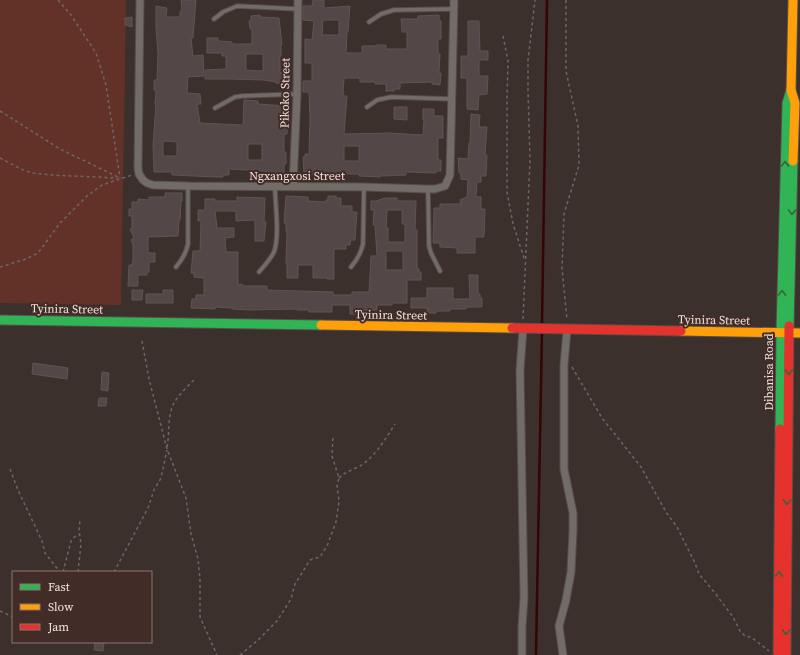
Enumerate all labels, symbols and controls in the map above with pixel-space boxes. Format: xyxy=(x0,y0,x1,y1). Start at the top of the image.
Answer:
street label: Pikoko Street xyxy=(276,58,294,128)
one-way arrow xyxy=(781,161,789,167)
street label: Ngxangxosi Street xyxy=(249,168,345,184)
one-way arrow xyxy=(788,209,796,215)
one-way arrow xyxy=(777,290,786,296)
street label: Tyinira Street xyxy=(31,300,103,318)
street label: Tyinira Street xyxy=(355,306,427,324)
street label: Tyinira Street xyxy=(678,311,750,329)
street label: Dibanisa Road xyxy=(761,333,777,411)
one-way arrow xyxy=(784,369,793,375)
one-way arrow xyxy=(783,499,791,505)
legend xyxy=(12,571,152,643)
one-way arrow xyxy=(775,571,783,577)
text: Fast xyxy=(48,579,70,595)
text: Slow xyxy=(48,599,74,615)
text: Jam xyxy=(47,619,69,635)
one-way arrow xyxy=(782,629,790,635)

